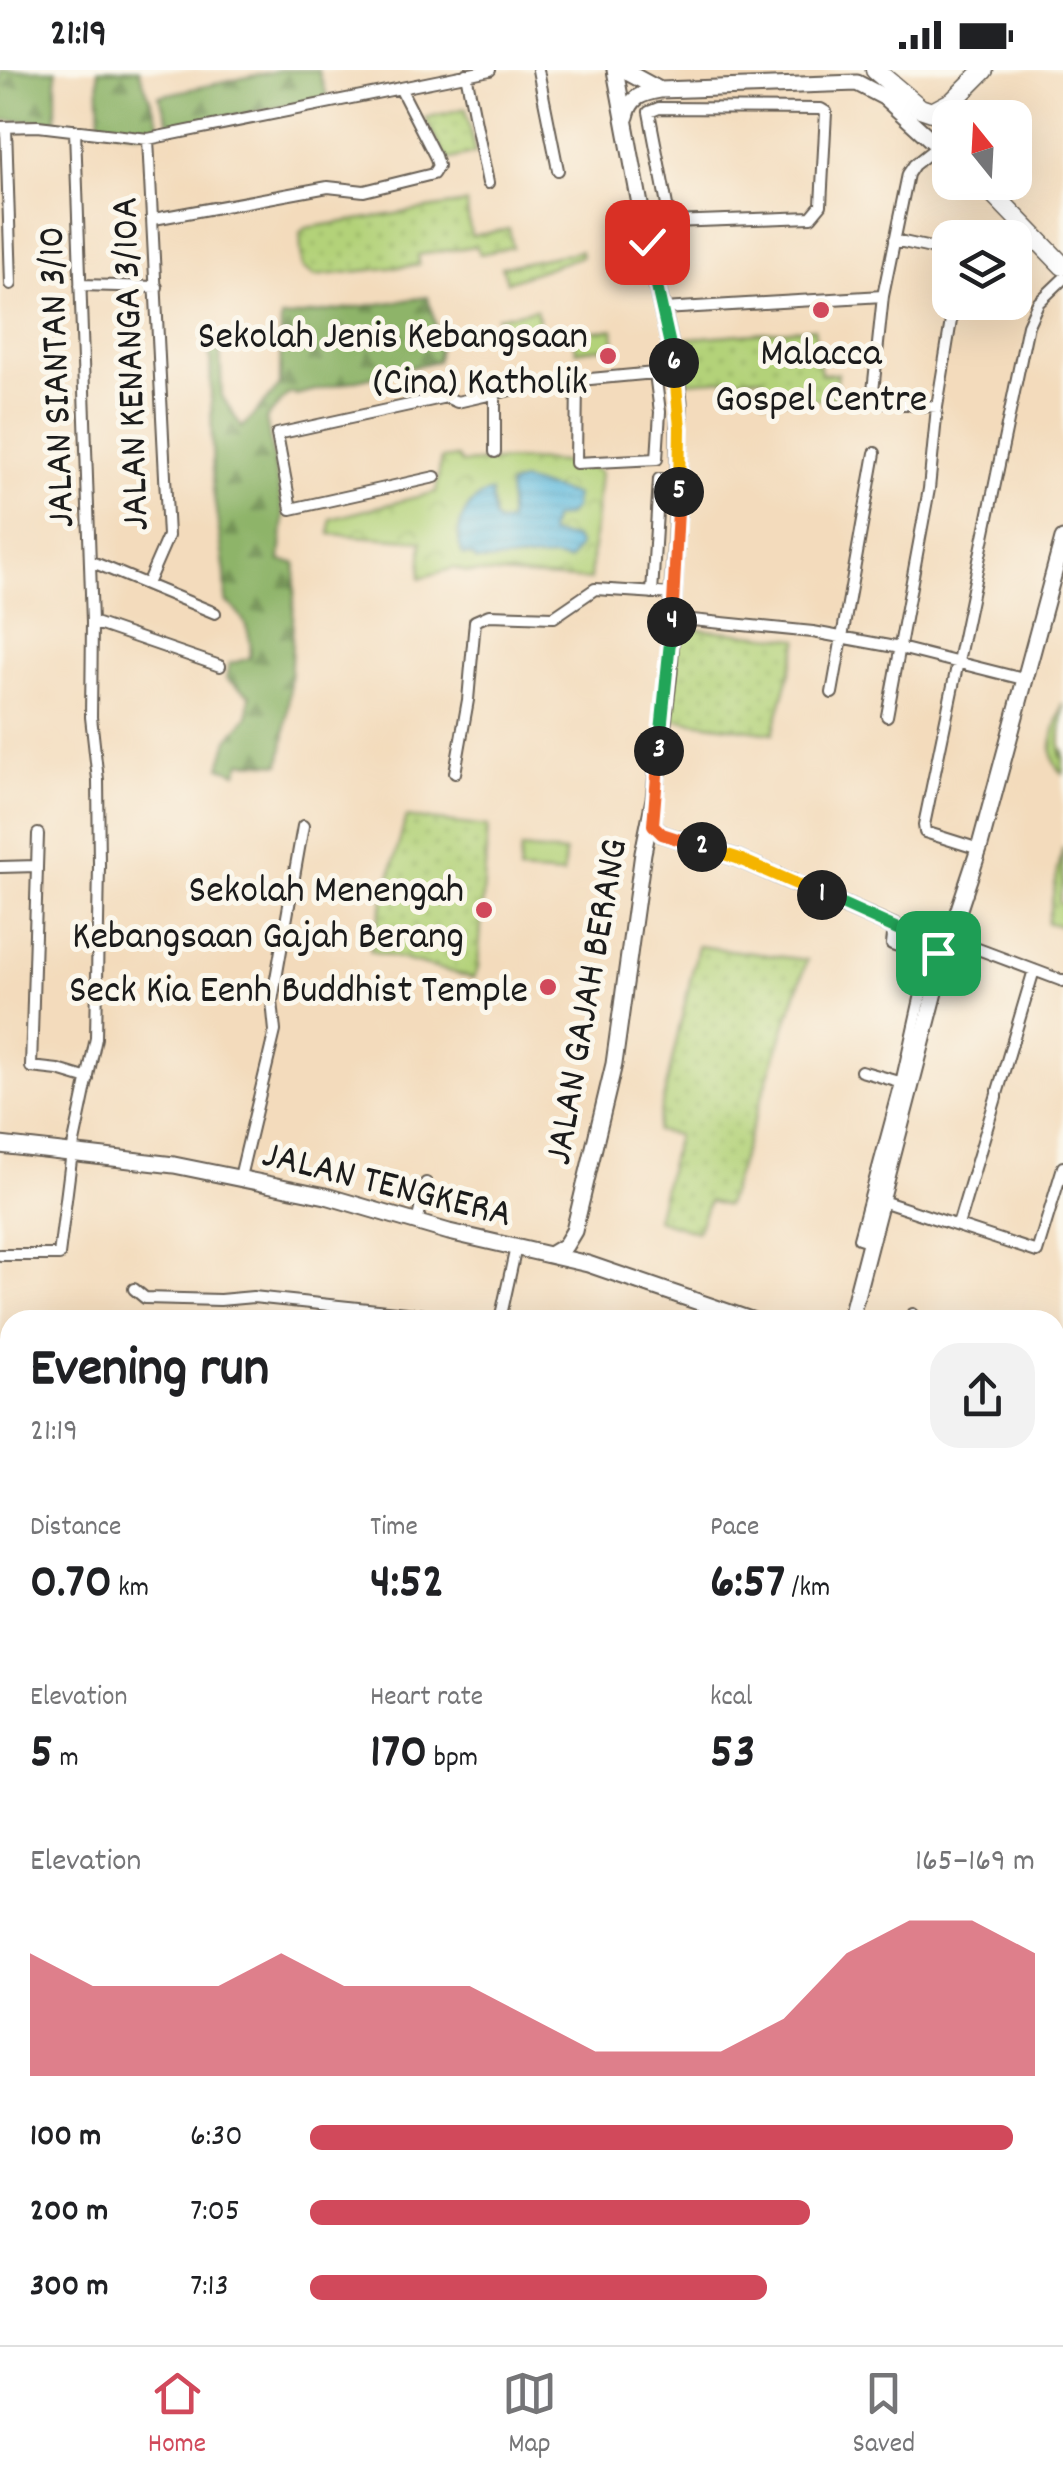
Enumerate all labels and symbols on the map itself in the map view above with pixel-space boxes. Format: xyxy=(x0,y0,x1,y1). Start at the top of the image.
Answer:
north arrow xyxy=(932,100,1032,200)
street label: JALAN KENANGA 3/10A xyxy=(99,196,168,532)
pin xyxy=(605,200,690,285)
street label: JALAN SIANTAN 3/10 xyxy=(26,225,93,528)
marker: Malacca Gospel Centre xyxy=(810,299,832,321)
place label: Sekolah Jenis Kebangsaan (Cina) Katholik xyxy=(198,311,588,414)
place label: Malacca Gospel Centre xyxy=(715,328,927,431)
pin: 6 xyxy=(649,338,699,388)
marker: Sekolah Jenis Kebangsaan (Cina) Katholik xyxy=(597,345,619,367)
pin: 5 xyxy=(654,467,704,517)
pin: 4 xyxy=(647,597,697,647)
pin: 3 xyxy=(634,726,684,776)
pin: 2 xyxy=(677,822,727,872)
street label: JALAN GAJAH BERANG xyxy=(533,835,646,1170)
place label: Sekolah Menengah Kebangsaan Gajah Berang xyxy=(72,865,464,968)
pin: 1 xyxy=(797,870,847,920)
marker: Sekolah Menengah Kebangsaan Gajah Berang xyxy=(473,899,495,921)
pin xyxy=(896,911,981,996)
place label: Seck Kia Eenh Buddhist Temple xyxy=(69,965,528,1022)
marker: Seck Kia Eenh Buddhist Temple xyxy=(537,976,559,998)
street label: JALAN TENGKERA xyxy=(256,1129,517,1246)

